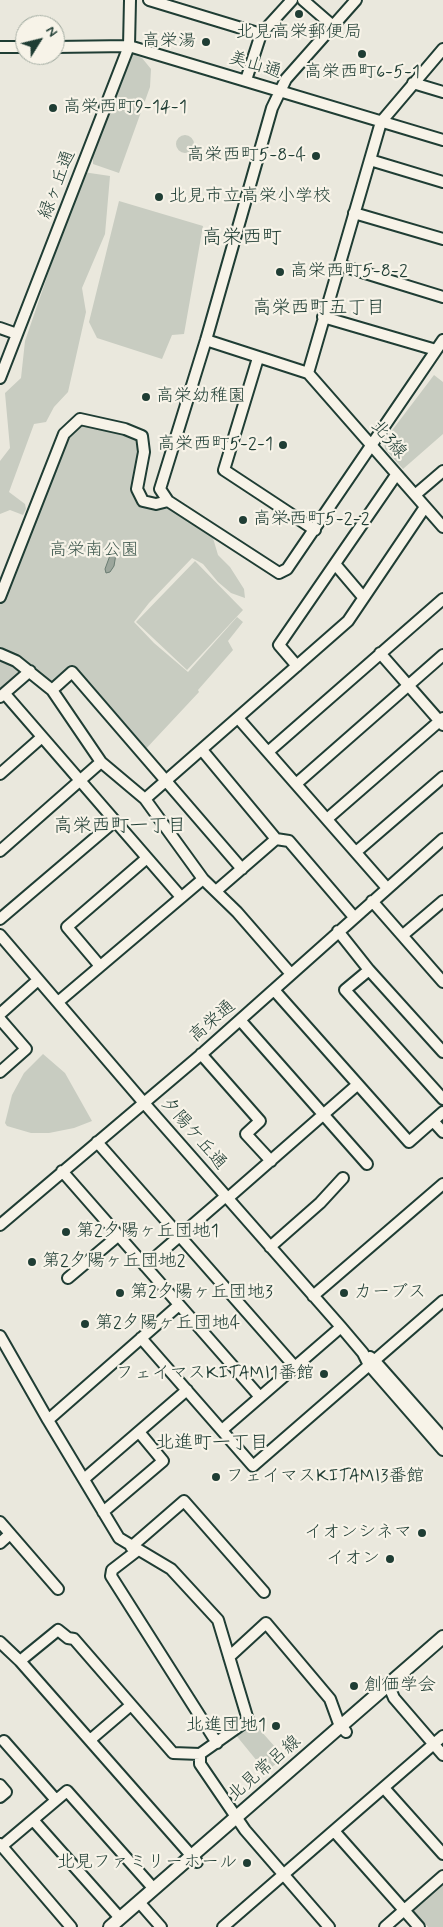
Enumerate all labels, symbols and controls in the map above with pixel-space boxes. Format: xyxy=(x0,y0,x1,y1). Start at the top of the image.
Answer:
marker: 北見高栄郵便局 xyxy=(293,8,305,20)
north arrow xyxy=(15,15,65,65)
place label: 北見高栄郵便局 xyxy=(236,22,362,44)
text: N xyxy=(41,23,61,41)
place label: 高栄湯 xyxy=(142,31,196,53)
marker: 高栄湯 xyxy=(200,36,212,48)
street label: 美山通 xyxy=(226,48,284,84)
marker: 高栄西町6-5-1 xyxy=(356,48,368,60)
place label: 高栄西町6-5-1 xyxy=(304,62,420,84)
place label: 高栄西町9-14-1 xyxy=(63,97,187,119)
marker: 高栄西町9-14-1 xyxy=(47,102,59,114)
place label: 高栄西町5-8-4 xyxy=(186,145,306,167)
street label: 緑ヶ丘通 xyxy=(35,148,81,222)
marker: 高栄西町5-8-4 xyxy=(310,150,322,162)
place label: 北見市立高栄小学校 xyxy=(169,186,331,208)
marker: 北見市立高栄小学校 xyxy=(153,191,165,203)
district label: 高栄西町 xyxy=(202,227,282,251)
place label: 高栄西町5-8-2 xyxy=(290,261,408,283)
marker: 高栄西町5-8-2 xyxy=(274,266,286,278)
district label: 高栄西町五丁目 xyxy=(253,298,385,320)
place label: 高栄幼稚園 xyxy=(156,386,246,408)
marker: 高栄幼稚園 xyxy=(140,391,152,403)
street label: 北3線 xyxy=(365,416,411,464)
place label: 高栄西町5-2-1 xyxy=(157,434,273,456)
marker: 高栄西町5-2-1 xyxy=(277,439,289,451)
place label: 高栄西町5-2-2 xyxy=(253,509,370,531)
marker: 高栄西町5-2-2 xyxy=(237,514,249,526)
park label: 高栄南公園 xyxy=(49,540,139,562)
district label: 高栄西町一丁目 xyxy=(54,816,186,838)
street label: 高栄通 xyxy=(186,996,240,1048)
street label: 夕陽ケ丘通 xyxy=(155,1093,231,1175)
place label: 第2夕陽ヶ丘団地1 xyxy=(76,1221,219,1243)
marker: 第2夕陽ヶ丘団地1 xyxy=(60,1226,72,1238)
place label: 第2夕陽ヶ丘団地2 xyxy=(42,1251,186,1273)
marker: 第2夕陽ヶ丘団地2 xyxy=(26,1256,38,1268)
place label: 第2夕陽ヶ丘団地3 xyxy=(130,1282,273,1304)
place label: カーブス xyxy=(354,1282,426,1304)
marker: 第2夕陽ヶ丘団地3 xyxy=(114,1287,126,1299)
marker: カーブス xyxy=(338,1287,350,1299)
place label: 第2夕陽ヶ丘団地4 xyxy=(95,1313,240,1335)
marker: 第2夕陽ヶ丘団地4 xyxy=(79,1318,91,1330)
place label: フェイマスKITAMI1番館 xyxy=(116,1363,314,1385)
marker: フェイマスKITAMI1番館 xyxy=(318,1368,330,1380)
district label: 北進町一丁目 xyxy=(155,1433,269,1455)
place label: フェイマスKITAMI3番館 xyxy=(226,1466,424,1488)
marker: フェイマスKITAMI3番館 xyxy=(210,1471,222,1483)
place label: イオンシネマ xyxy=(304,1522,412,1544)
marker: イオンシネマ xyxy=(416,1527,428,1539)
place label: イオン xyxy=(326,1548,380,1570)
marker: イオン xyxy=(384,1553,396,1565)
place label: 創価学会 xyxy=(364,1675,436,1697)
marker: 創価学会 xyxy=(348,1680,360,1692)
place label: 北進団地1 xyxy=(186,1715,266,1737)
marker: 北進団地1 xyxy=(270,1720,282,1732)
street label: 北見常呂線 xyxy=(224,1731,306,1807)
place label: 北見ファミリーホール xyxy=(57,1852,237,1874)
marker: 北見ファミリーホール xyxy=(241,1857,253,1869)

